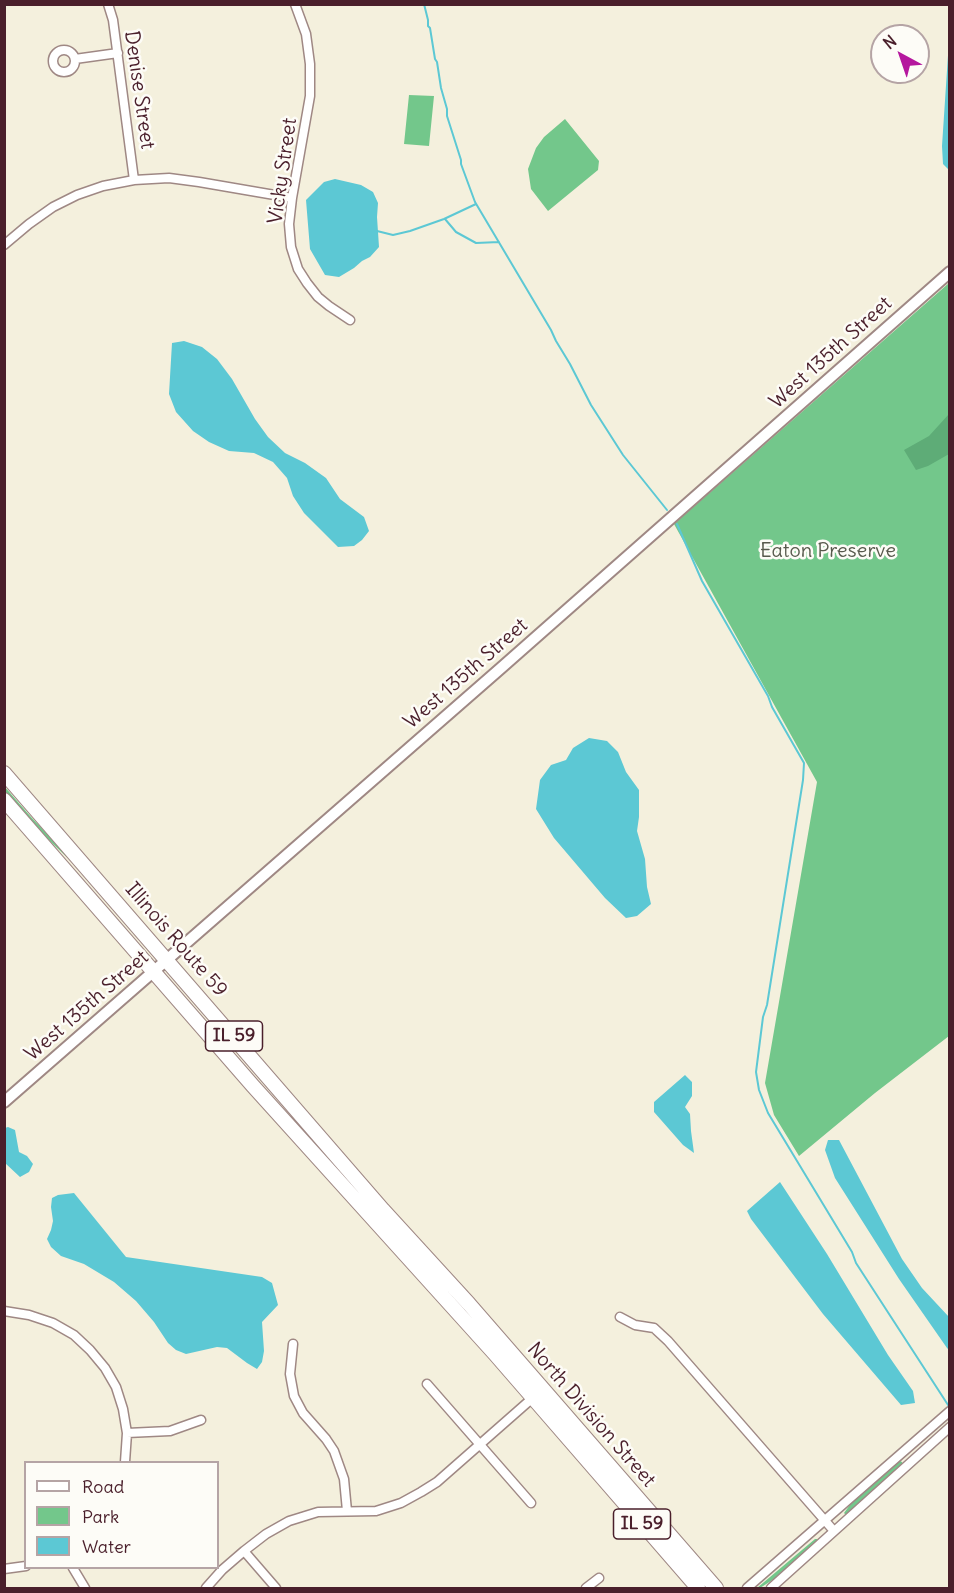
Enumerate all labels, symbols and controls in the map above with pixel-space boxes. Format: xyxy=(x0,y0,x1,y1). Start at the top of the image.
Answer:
north arrow xyxy=(870,24,930,84)
street label: Denise Street xyxy=(119,29,159,151)
text: N xyxy=(879,31,900,53)
street label: Vicky Street xyxy=(264,116,302,226)
street label: West 135th Street xyxy=(765,292,897,414)
park label: Eaton Preserve xyxy=(760,539,896,563)
street label: West 135th Street xyxy=(399,614,533,734)
street label: Illinois Route 59 xyxy=(120,878,232,1002)
street label: West 135th Street xyxy=(20,946,154,1066)
road number: IL 59 xyxy=(206,1021,262,1051)
street label: North Division Street xyxy=(522,1338,660,1492)
legend xyxy=(24,1461,219,1569)
text: Road xyxy=(82,1475,124,1498)
text: Park xyxy=(82,1505,119,1528)
road number: IL 59 xyxy=(614,1509,670,1539)
text: Water xyxy=(82,1535,131,1558)

